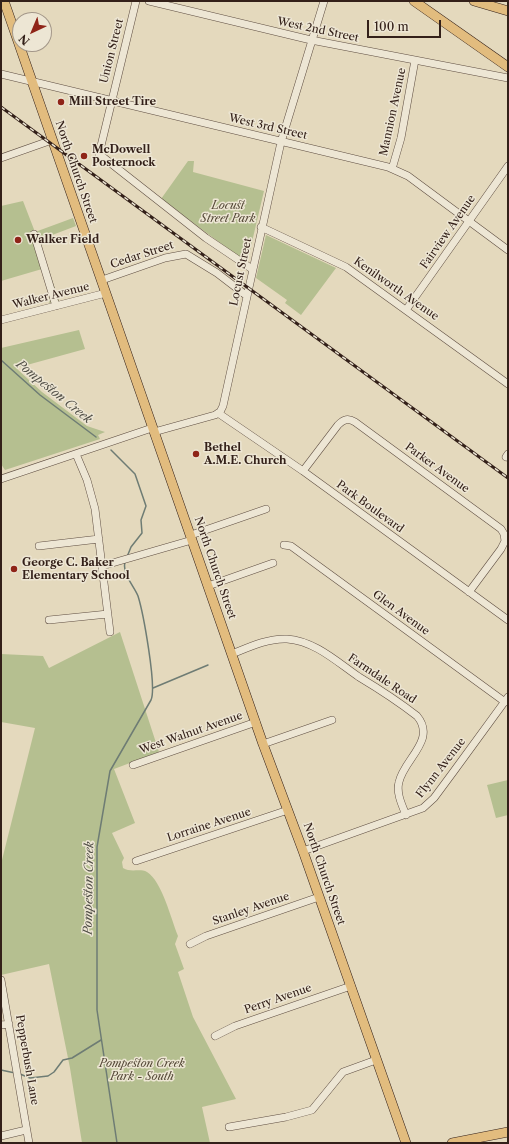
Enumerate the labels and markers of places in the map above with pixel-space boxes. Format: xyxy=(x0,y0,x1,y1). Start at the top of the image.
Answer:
place label: Mill Street Tire xyxy=(69,95,156,109)
marker: Mill Street Tire xyxy=(56,97,66,107)
place label: McDowell Posternock xyxy=(92,143,156,169)
marker: McDowell Posternock xyxy=(79,151,89,161)
place label: Walker Field xyxy=(26,233,99,247)
marker: Walker Field xyxy=(13,235,23,245)
place label: Bethel A.M.E. Church xyxy=(204,441,287,467)
marker: Bethel A.M.E. Church xyxy=(191,449,201,459)
place label: George C. Baker Elementary School xyxy=(22,556,130,582)
marker: George C. Baker Elementary School xyxy=(9,564,19,574)

